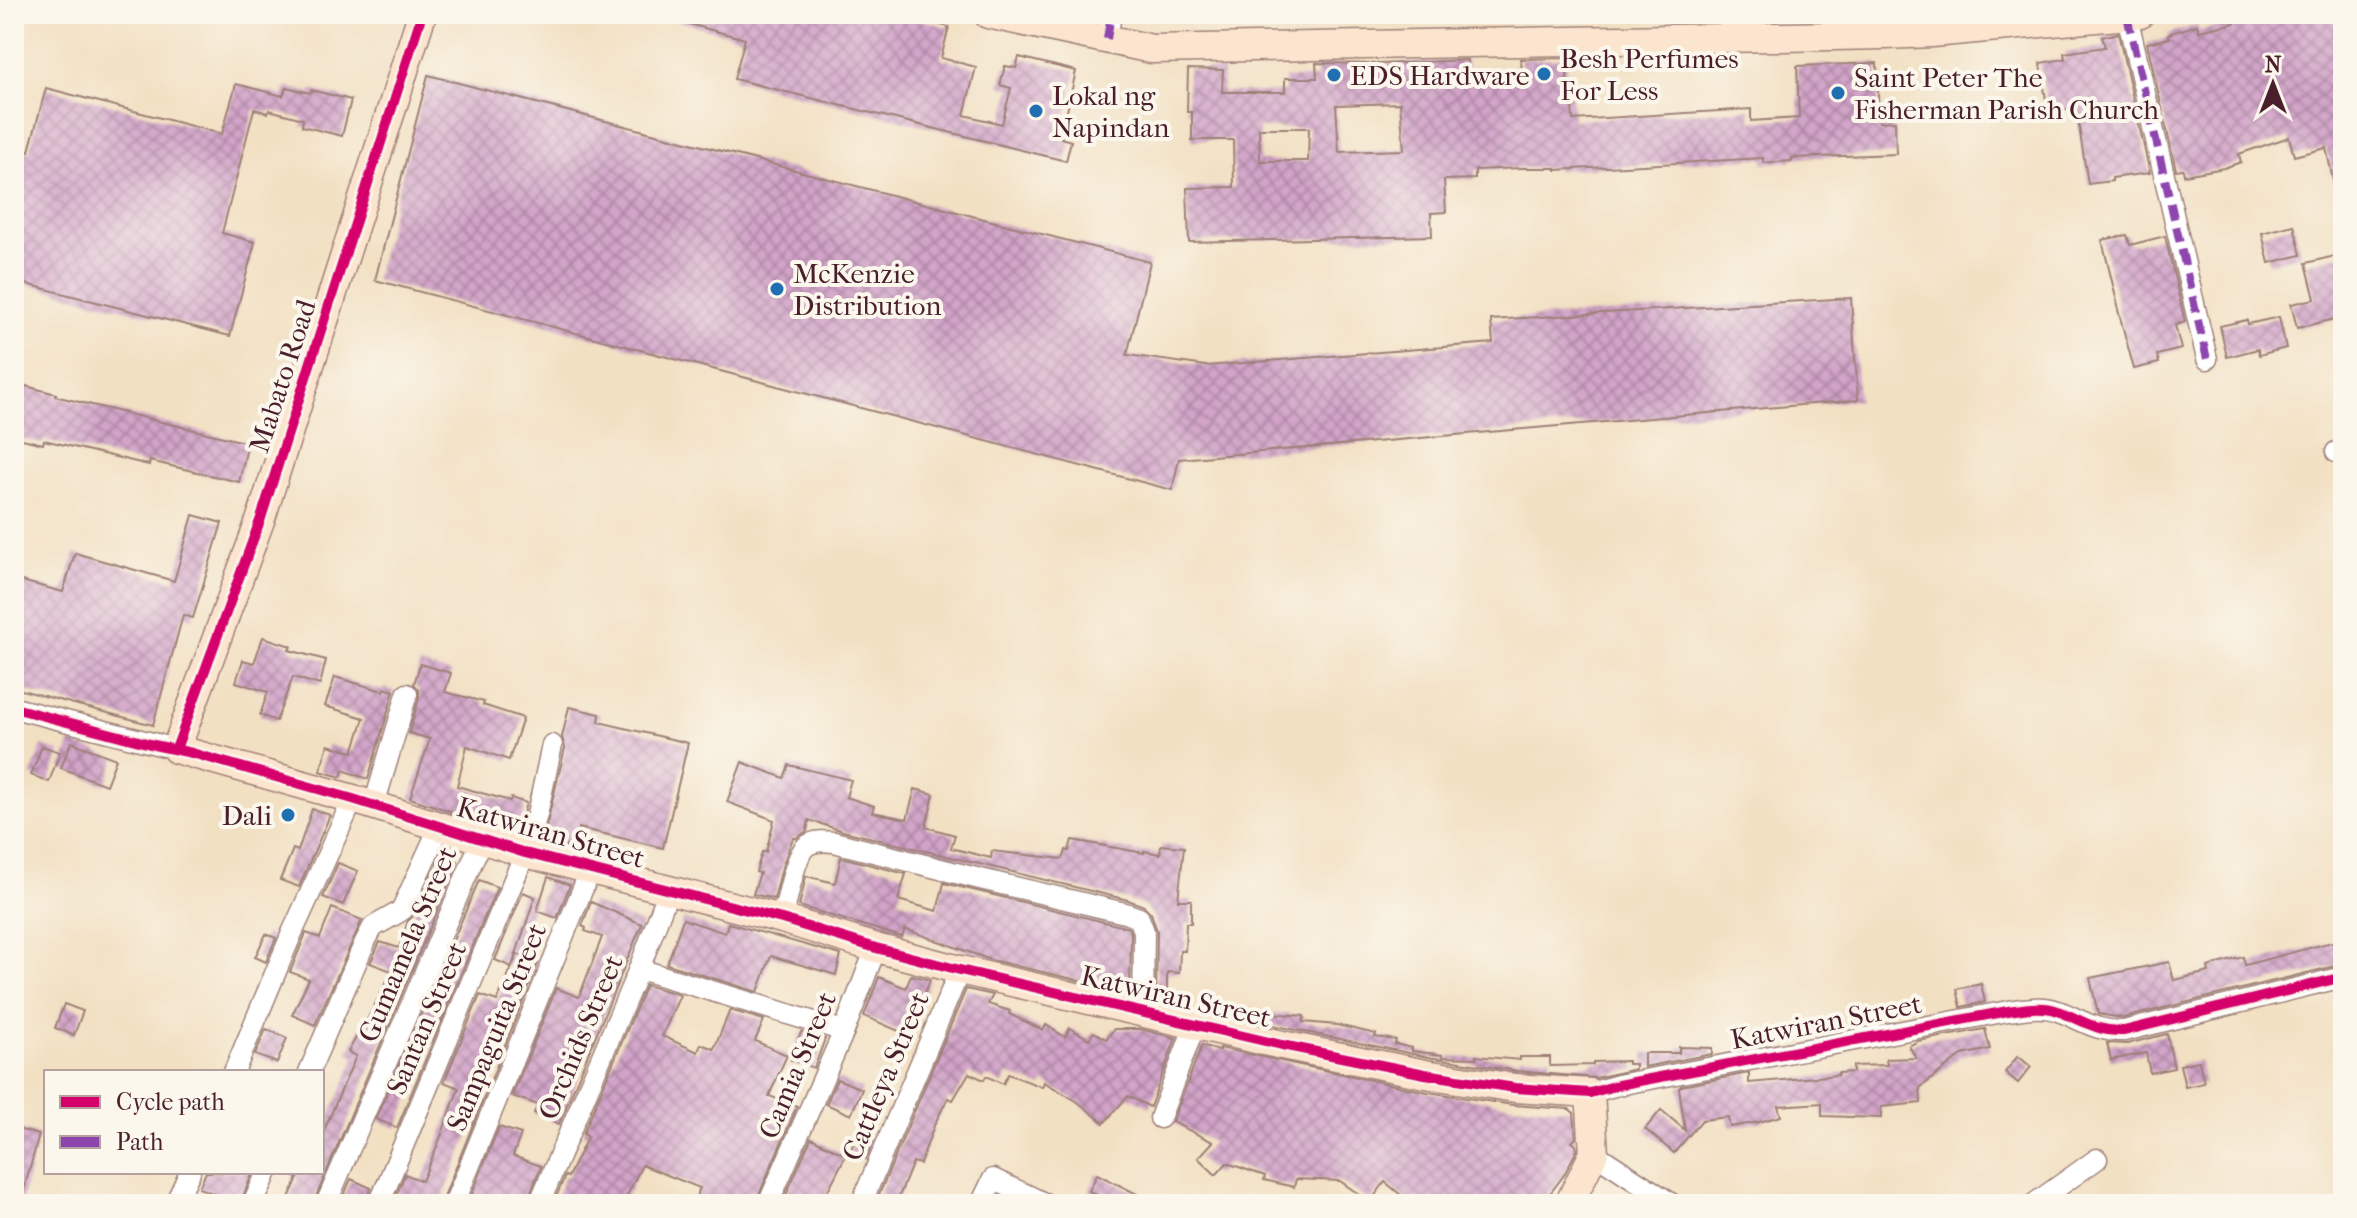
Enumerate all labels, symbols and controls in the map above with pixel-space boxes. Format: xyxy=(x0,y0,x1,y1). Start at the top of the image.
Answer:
place label: Besh Perfumes For Less xyxy=(1560,42,1739,107)
north arrow xyxy=(2233,44,2313,124)
text: N xyxy=(2265,52,2282,78)
place label: EDS Hardware xyxy=(1350,59,1530,92)
place label: Saint Peter The Fisherman Parish Church xyxy=(1854,61,2159,126)
marker: Besh Perfumes For Less xyxy=(1535,65,1553,83)
marker: EDS Hardware xyxy=(1325,66,1343,84)
place label: Lokal ng Napindan xyxy=(1052,79,1170,144)
marker: Saint Peter The Fisherman Parish Church xyxy=(1829,84,1847,102)
marker: Lokal ng Napindan xyxy=(1027,102,1045,120)
place label: McKenzie Distribution xyxy=(793,257,941,322)
marker: McKenzie Distribution xyxy=(768,280,786,298)
street label: Mabato Road xyxy=(242,295,323,457)
street label: Katwiran Street xyxy=(453,790,649,875)
place label: Dali xyxy=(222,799,272,832)
marker: Dali xyxy=(279,806,297,824)
street label: Gumamela Street xyxy=(351,841,464,1047)
street label: Sampaguita Street xyxy=(440,919,553,1136)
street label: Santan Street xyxy=(380,937,473,1099)
street label: Orchids Street xyxy=(531,950,630,1124)
street label: Katwiran Street xyxy=(1078,959,1274,1034)
street label: Camia Street xyxy=(752,987,843,1144)
street label: Cattleya Street xyxy=(835,987,936,1166)
street label: Katwiran Street xyxy=(1728,987,1924,1056)
legend xyxy=(44,1070,324,1174)
text: Cycle path xyxy=(116,1088,225,1116)
text: Path xyxy=(116,1128,164,1156)

